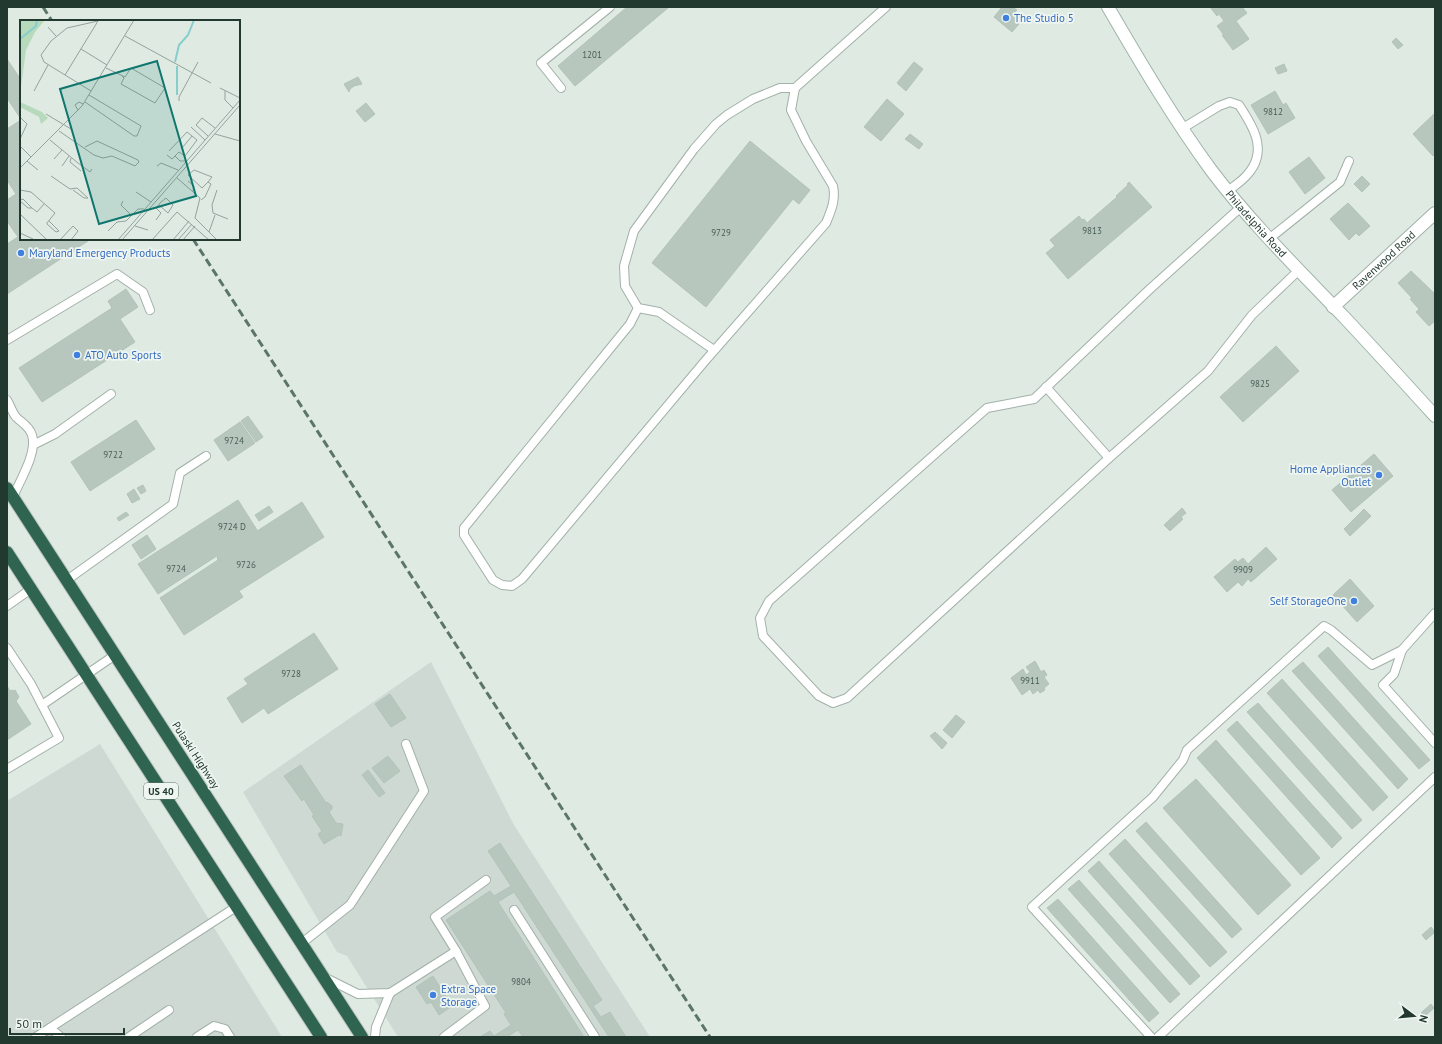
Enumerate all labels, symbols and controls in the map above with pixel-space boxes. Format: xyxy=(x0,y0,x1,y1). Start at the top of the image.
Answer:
place label: The Studio 5 xyxy=(1014,11,1074,25)
marker: The Studio 5 xyxy=(1001,13,1011,23)
inset map xyxy=(20,20,240,240)
house number: 1201 xyxy=(582,49,602,60)
house number: 9812 xyxy=(1263,106,1283,117)
street label: Philadelphia Road xyxy=(1223,187,1290,260)
house number: 9813 xyxy=(1082,225,1102,236)
house number: 9729 xyxy=(711,227,731,238)
street label: Ravenwood Road xyxy=(1349,228,1418,293)
place label: Maryland Emergency Products xyxy=(29,246,171,260)
marker: Maryland Emergency Products xyxy=(16,248,26,258)
place label: ATO Auto Sports xyxy=(85,348,162,362)
marker: ATO Auto Sports xyxy=(72,350,82,360)
house number: 9825 xyxy=(1250,378,1270,389)
house number: 9724 xyxy=(224,435,244,446)
house number: 9722 xyxy=(103,449,123,460)
place label: Home Appliances Outlet xyxy=(1290,462,1371,489)
marker: Home Appliances Outlet xyxy=(1374,470,1384,480)
house number: 9724 D xyxy=(218,521,246,532)
house number: 9726 xyxy=(236,559,256,570)
house number: 9724 xyxy=(166,563,186,574)
house number: 9909 xyxy=(1233,564,1253,575)
place label: Self StorageOne xyxy=(1270,594,1346,608)
marker: Self StorageOne xyxy=(1349,596,1359,606)
house number: 9728 xyxy=(281,668,301,679)
house number: 9911 xyxy=(1020,675,1040,686)
street label: Pulaski Highway xyxy=(169,719,223,792)
road number: US 40 xyxy=(144,783,178,799)
house number: 9804 xyxy=(511,976,531,987)
place label: Extra Space Storage xyxy=(441,982,496,1009)
marker: Extra Space Storage xyxy=(428,990,438,1000)
north arrow xyxy=(1394,996,1434,1036)
scale bar xyxy=(10,1010,124,1036)
text: N xyxy=(1416,1013,1431,1024)
text: 50 m xyxy=(16,1016,42,1031)

